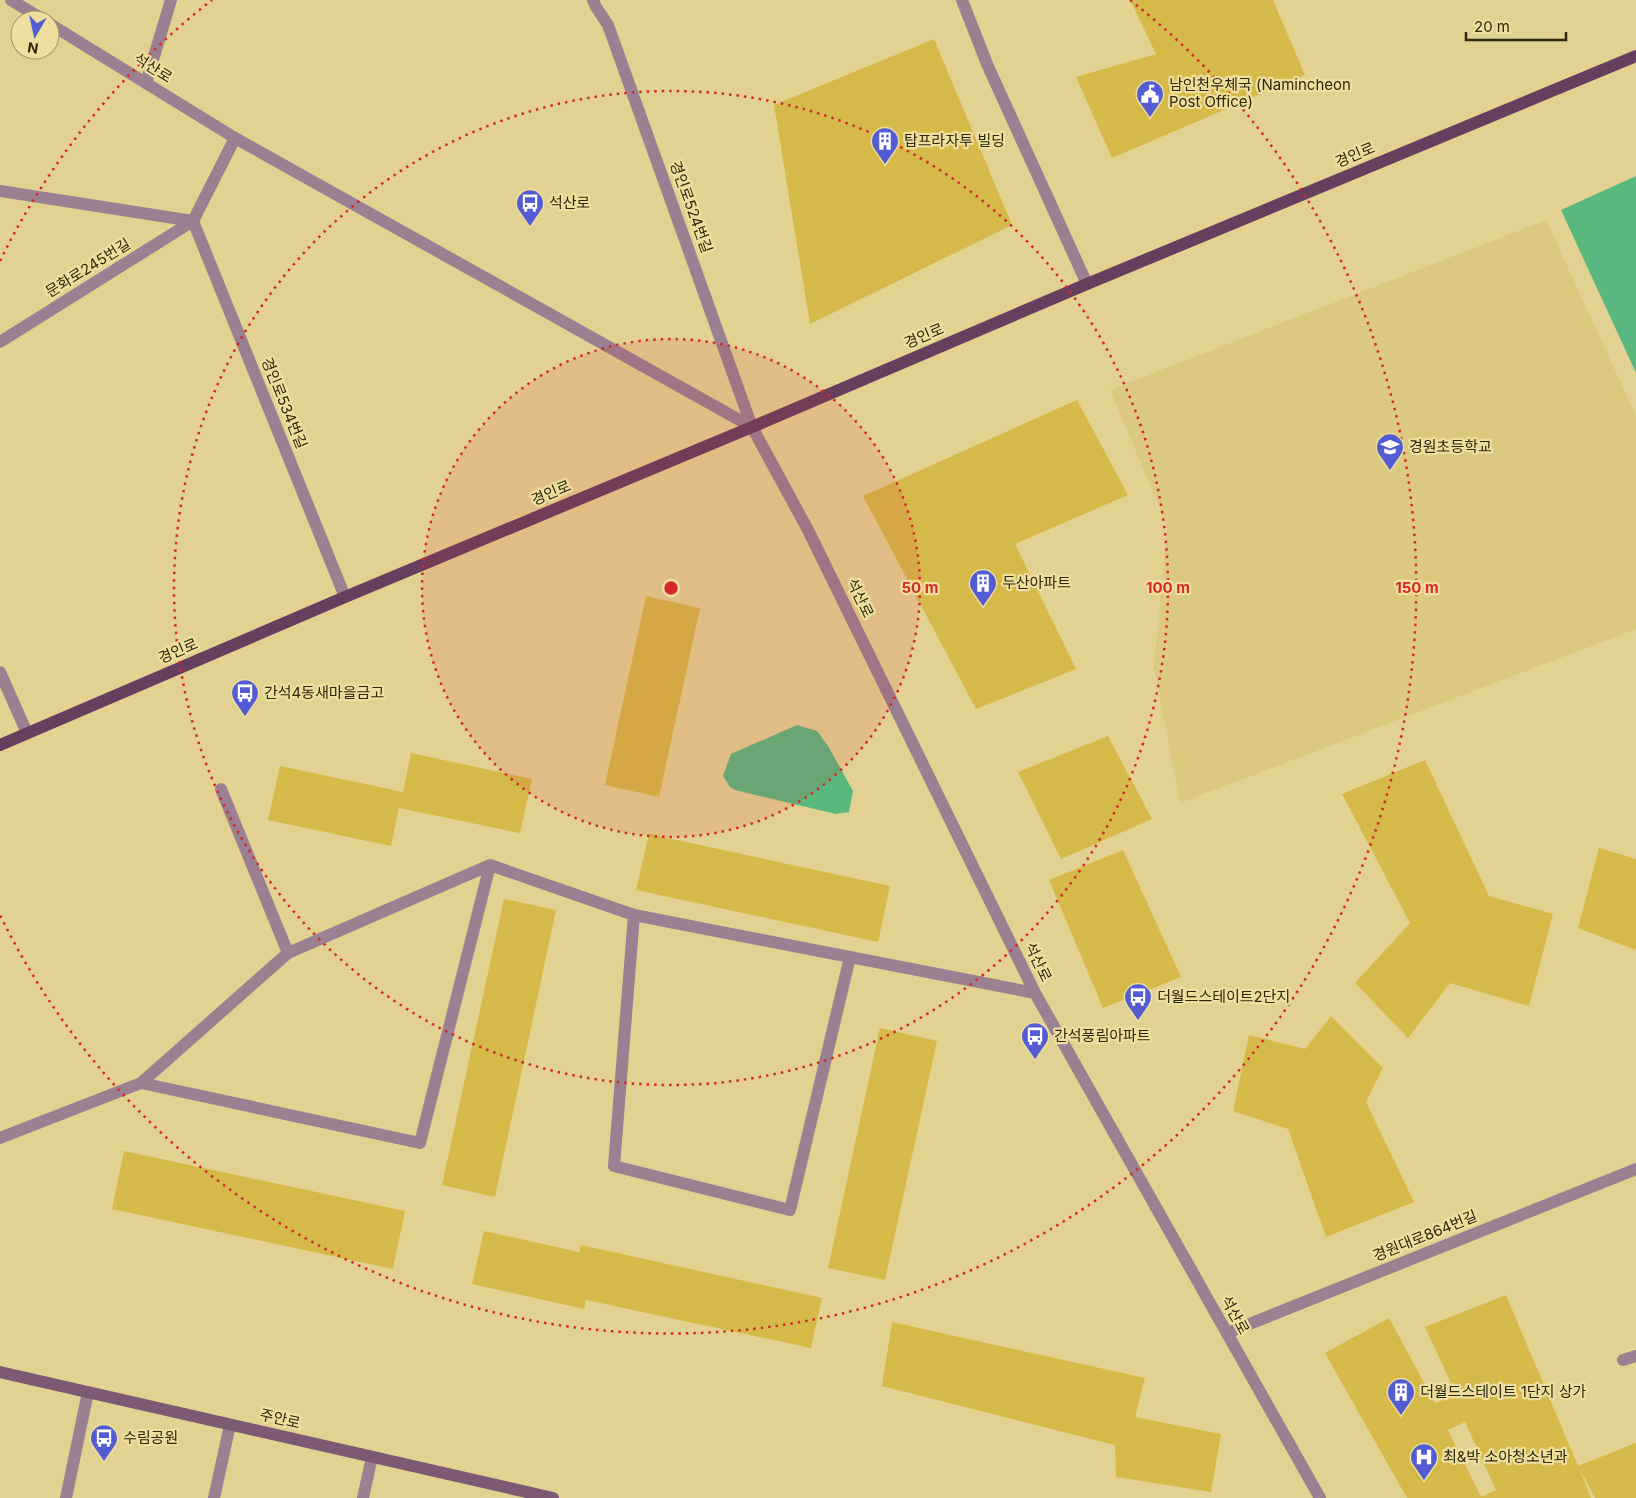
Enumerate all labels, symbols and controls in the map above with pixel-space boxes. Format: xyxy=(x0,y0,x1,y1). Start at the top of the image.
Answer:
north arrow xyxy=(10,10,60,60)
scale bar xyxy=(1466,10,1566,42)
text: 20 m xyxy=(1474,17,1510,36)
text: N xyxy=(26,39,39,58)
street label: 석산로 xyxy=(131,49,176,87)
place label: 남인천우체국 (Namincheon Post Office) xyxy=(1169,75,1351,111)
public building icon: 남인천우체국 (Namincheon Post Office) xyxy=(1135,79,1165,118)
building icon: 탑프라자투 빌딩 xyxy=(870,126,900,165)
place label: 탑프라자투 빌딩 xyxy=(904,131,1005,150)
street label: 경인로 xyxy=(1332,138,1378,171)
street label: 경인로524번길 xyxy=(666,158,717,256)
bus stop icon: 석산로 xyxy=(515,188,545,227)
place label: 석산로 xyxy=(549,193,590,212)
street label: 문화로245번길 xyxy=(42,234,134,301)
street label: 경인로 xyxy=(901,319,947,352)
street label: 경인로534번길 xyxy=(257,354,311,451)
school or university icon: 경원초등학교 xyxy=(1375,432,1405,471)
place label: 경원초등학교 xyxy=(1409,437,1492,456)
street label: 경인로 xyxy=(528,476,574,509)
building icon: 두산아파트 xyxy=(968,568,998,607)
place label: 두산아파트 xyxy=(1002,573,1071,592)
street label: 석산로 xyxy=(843,575,878,621)
text: 50 m xyxy=(902,578,938,597)
text: 100 m xyxy=(1146,578,1190,597)
text: 150 m xyxy=(1395,578,1439,597)
centre of rings xyxy=(662,579,680,597)
street label: 경인로 xyxy=(155,634,201,667)
bus stop icon: 간석4동새마을금고 xyxy=(230,678,260,717)
place label: 간석4동새마을금고 xyxy=(264,683,384,702)
street label: 석산로 xyxy=(1021,939,1056,985)
bus stop icon: 더월드스테이트2단지 xyxy=(1123,982,1153,1021)
place label: 더월드스테이트2단지 xyxy=(1157,987,1290,1006)
bus stop icon: 간석풍림아파트 xyxy=(1020,1021,1050,1060)
place label: 간석풍림아파트 xyxy=(1054,1026,1151,1045)
street label: 경원대로864번길 xyxy=(1370,1206,1480,1265)
street label: 석산로 xyxy=(1217,1292,1254,1337)
building icon: 더월드스테이트 1단지 상가 xyxy=(1386,1377,1416,1416)
place label: 더월드스테이트 1단지 상가 xyxy=(1420,1382,1587,1401)
street label: 주안로 xyxy=(258,1405,302,1432)
bus stop icon: 수림공원 xyxy=(89,1423,119,1462)
place label: 수림공원 xyxy=(123,1428,178,1447)
hospital icon: 최&박 소아청소년과 xyxy=(1409,1442,1439,1481)
place label: 최&박 소아청소년과 xyxy=(1443,1447,1567,1466)

